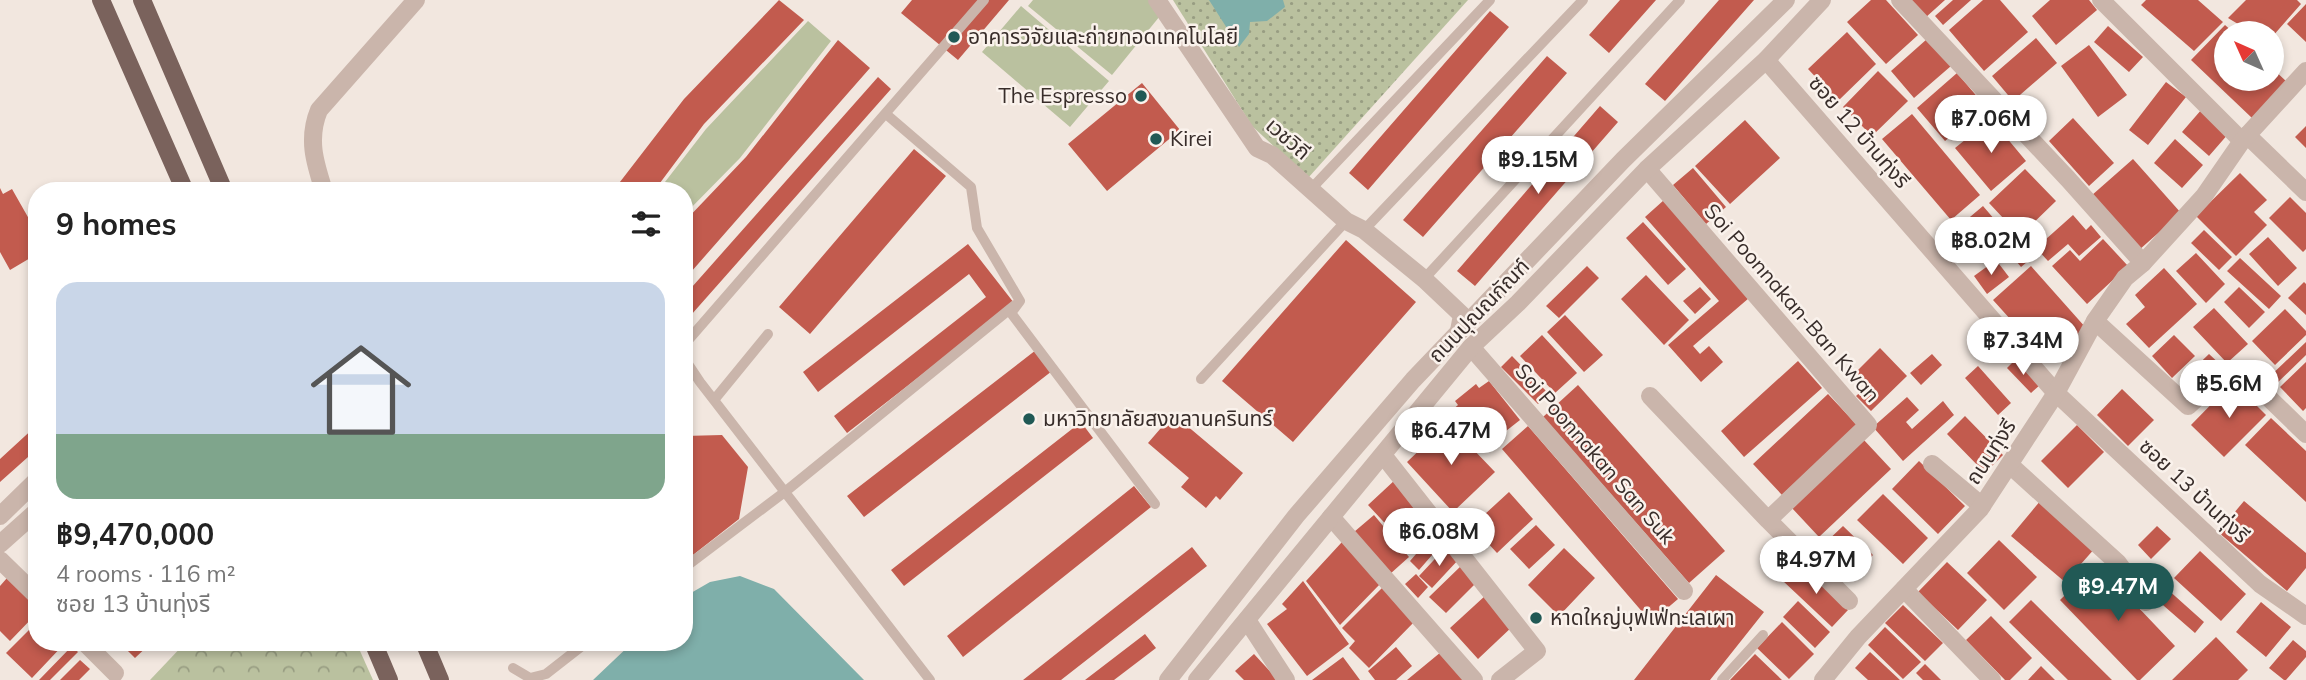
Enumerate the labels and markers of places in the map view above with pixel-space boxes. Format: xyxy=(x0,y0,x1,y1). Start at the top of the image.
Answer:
place label: อาคารวิจัยและถ่ายทอดเทคโนโลยี xyxy=(968,23,1238,49)
marker: อาคารวิจัยและถ่ายทอดเทคโนโลยี xyxy=(946,29,962,45)
place label: The Espresso xyxy=(998,82,1127,108)
marker: The Espresso xyxy=(1133,88,1149,104)
pin: ฿7.06M xyxy=(1934,96,2048,155)
place label: Kirei xyxy=(1170,125,1212,151)
marker: Kirei xyxy=(1148,131,1164,147)
pin: ฿9.15M xyxy=(1481,136,1595,196)
pin: ฿8.02M xyxy=(1934,218,2048,277)
pin: ฿7.34M xyxy=(1966,318,2080,377)
pin: ฿5.6M xyxy=(2180,360,2278,420)
place label: มหาวิทยาลัยสงขลานครินทร์ xyxy=(1043,405,1274,431)
pin: ฿6.47M xyxy=(1394,407,1508,467)
marker: มหาวิทยาลัยสงขลานครินทร์ xyxy=(1021,411,1037,427)
pin: ฿6.08M xyxy=(1382,508,1496,568)
pin: ฿4.97M xyxy=(1759,536,1873,596)
pin: ฿9.47M xyxy=(2061,564,2175,623)
place label: หาดใหญ่บุฟเฟ่ทะเลเผา xyxy=(1550,604,1735,631)
marker: หาดใหญ่บุฟเฟ่ทะเลเผา xyxy=(1528,610,1544,626)

